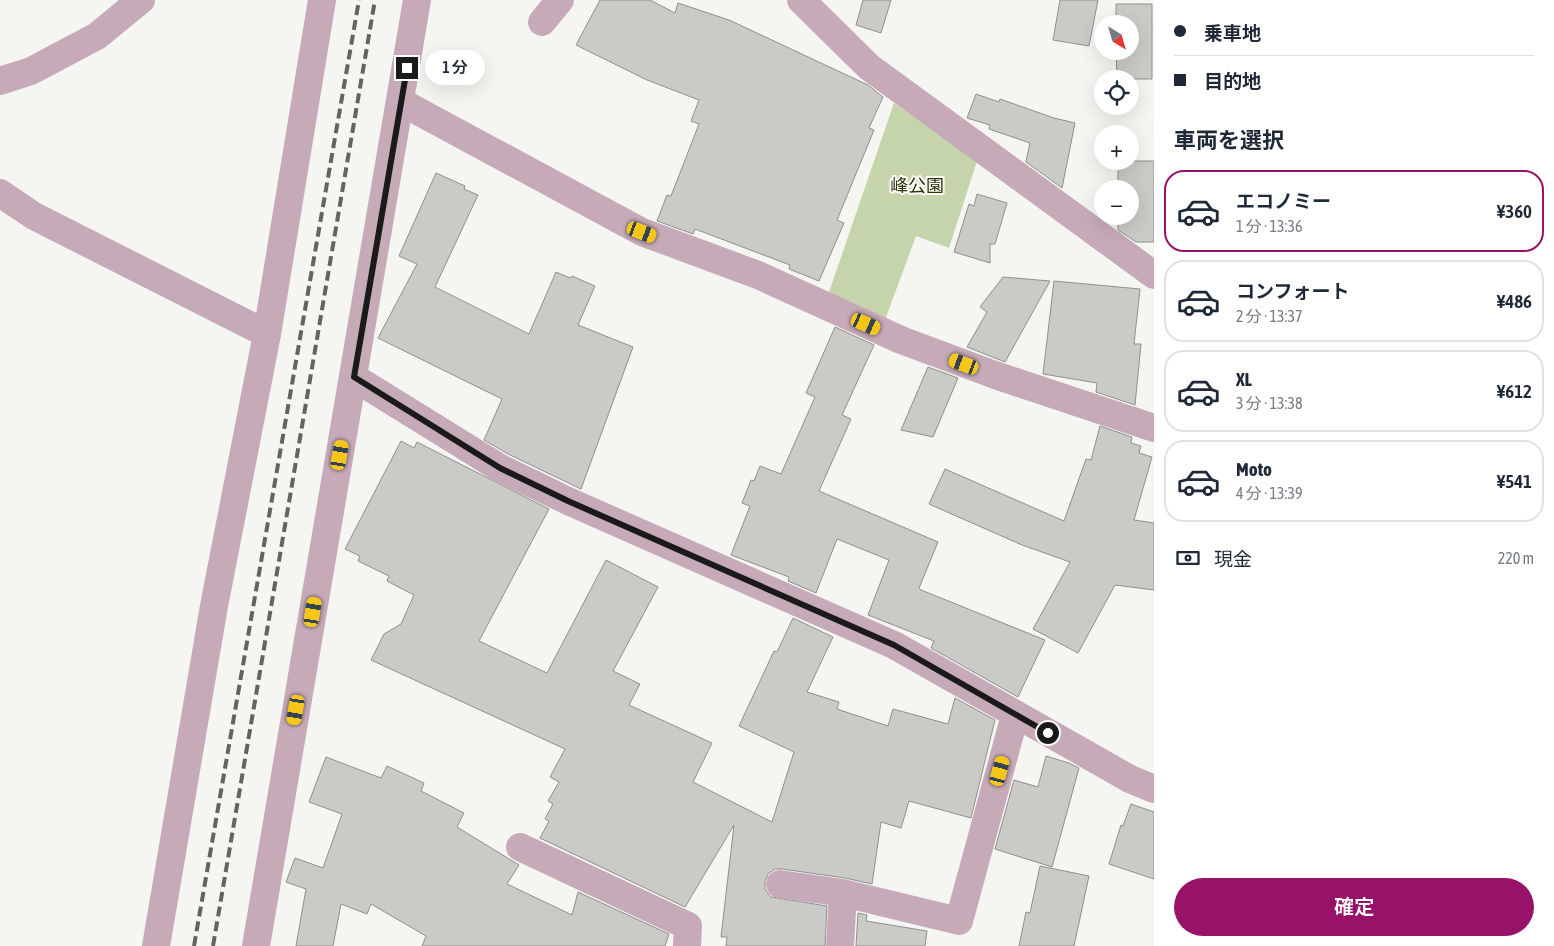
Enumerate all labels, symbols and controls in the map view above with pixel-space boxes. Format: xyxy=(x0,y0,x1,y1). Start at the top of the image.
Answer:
north arrow xyxy=(1094,15,1139,60)
map controls xyxy=(1094,15,1139,225)
text: 乗車地 xyxy=(1204,22,1261,44)
callout: 1 分 xyxy=(424,50,484,86)
route end xyxy=(396,57,418,79)
text: 1 分 xyxy=(442,58,468,76)
button: locate xyxy=(1094,70,1139,115)
text: 目的地 xyxy=(1204,70,1261,92)
button: + xyxy=(1094,125,1139,170)
text: 車両を選択 xyxy=(1174,127,1284,153)
park label: 峰公園 xyxy=(890,175,944,196)
button: − xyxy=(1094,180,1139,225)
icon: car xyxy=(1176,189,1221,234)
text: エコノミー xyxy=(1236,190,1331,212)
text: ¥360 xyxy=(1497,200,1532,222)
text: 1 分 · 13:36 xyxy=(1236,217,1302,235)
car xyxy=(625,220,658,244)
icon: car xyxy=(1176,279,1221,324)
text: コンフォート xyxy=(1236,280,1349,302)
text: ¥486 xyxy=(1497,290,1532,312)
text: 2 分 · 13:37 xyxy=(1236,307,1302,325)
car xyxy=(849,311,882,337)
car xyxy=(947,352,980,376)
text: XL xyxy=(1236,368,1252,390)
icon: car xyxy=(1176,369,1221,414)
text: ¥612 xyxy=(1497,380,1532,402)
text: 3 分 · 13:38 xyxy=(1236,394,1302,412)
car xyxy=(330,439,349,471)
text: Moto xyxy=(1236,458,1272,480)
icon: car xyxy=(1176,459,1221,504)
text: ¥541 xyxy=(1497,470,1532,492)
text: 4 分 · 13:39 xyxy=(1236,484,1302,502)
icon: cash xyxy=(1174,544,1202,572)
text: 現金 xyxy=(1214,548,1252,570)
text: 220 m xyxy=(1498,549,1534,567)
car xyxy=(303,596,322,628)
car xyxy=(286,694,305,726)
route start xyxy=(1037,722,1059,744)
car xyxy=(988,755,1011,787)
button: 確定 xyxy=(1174,878,1534,936)

